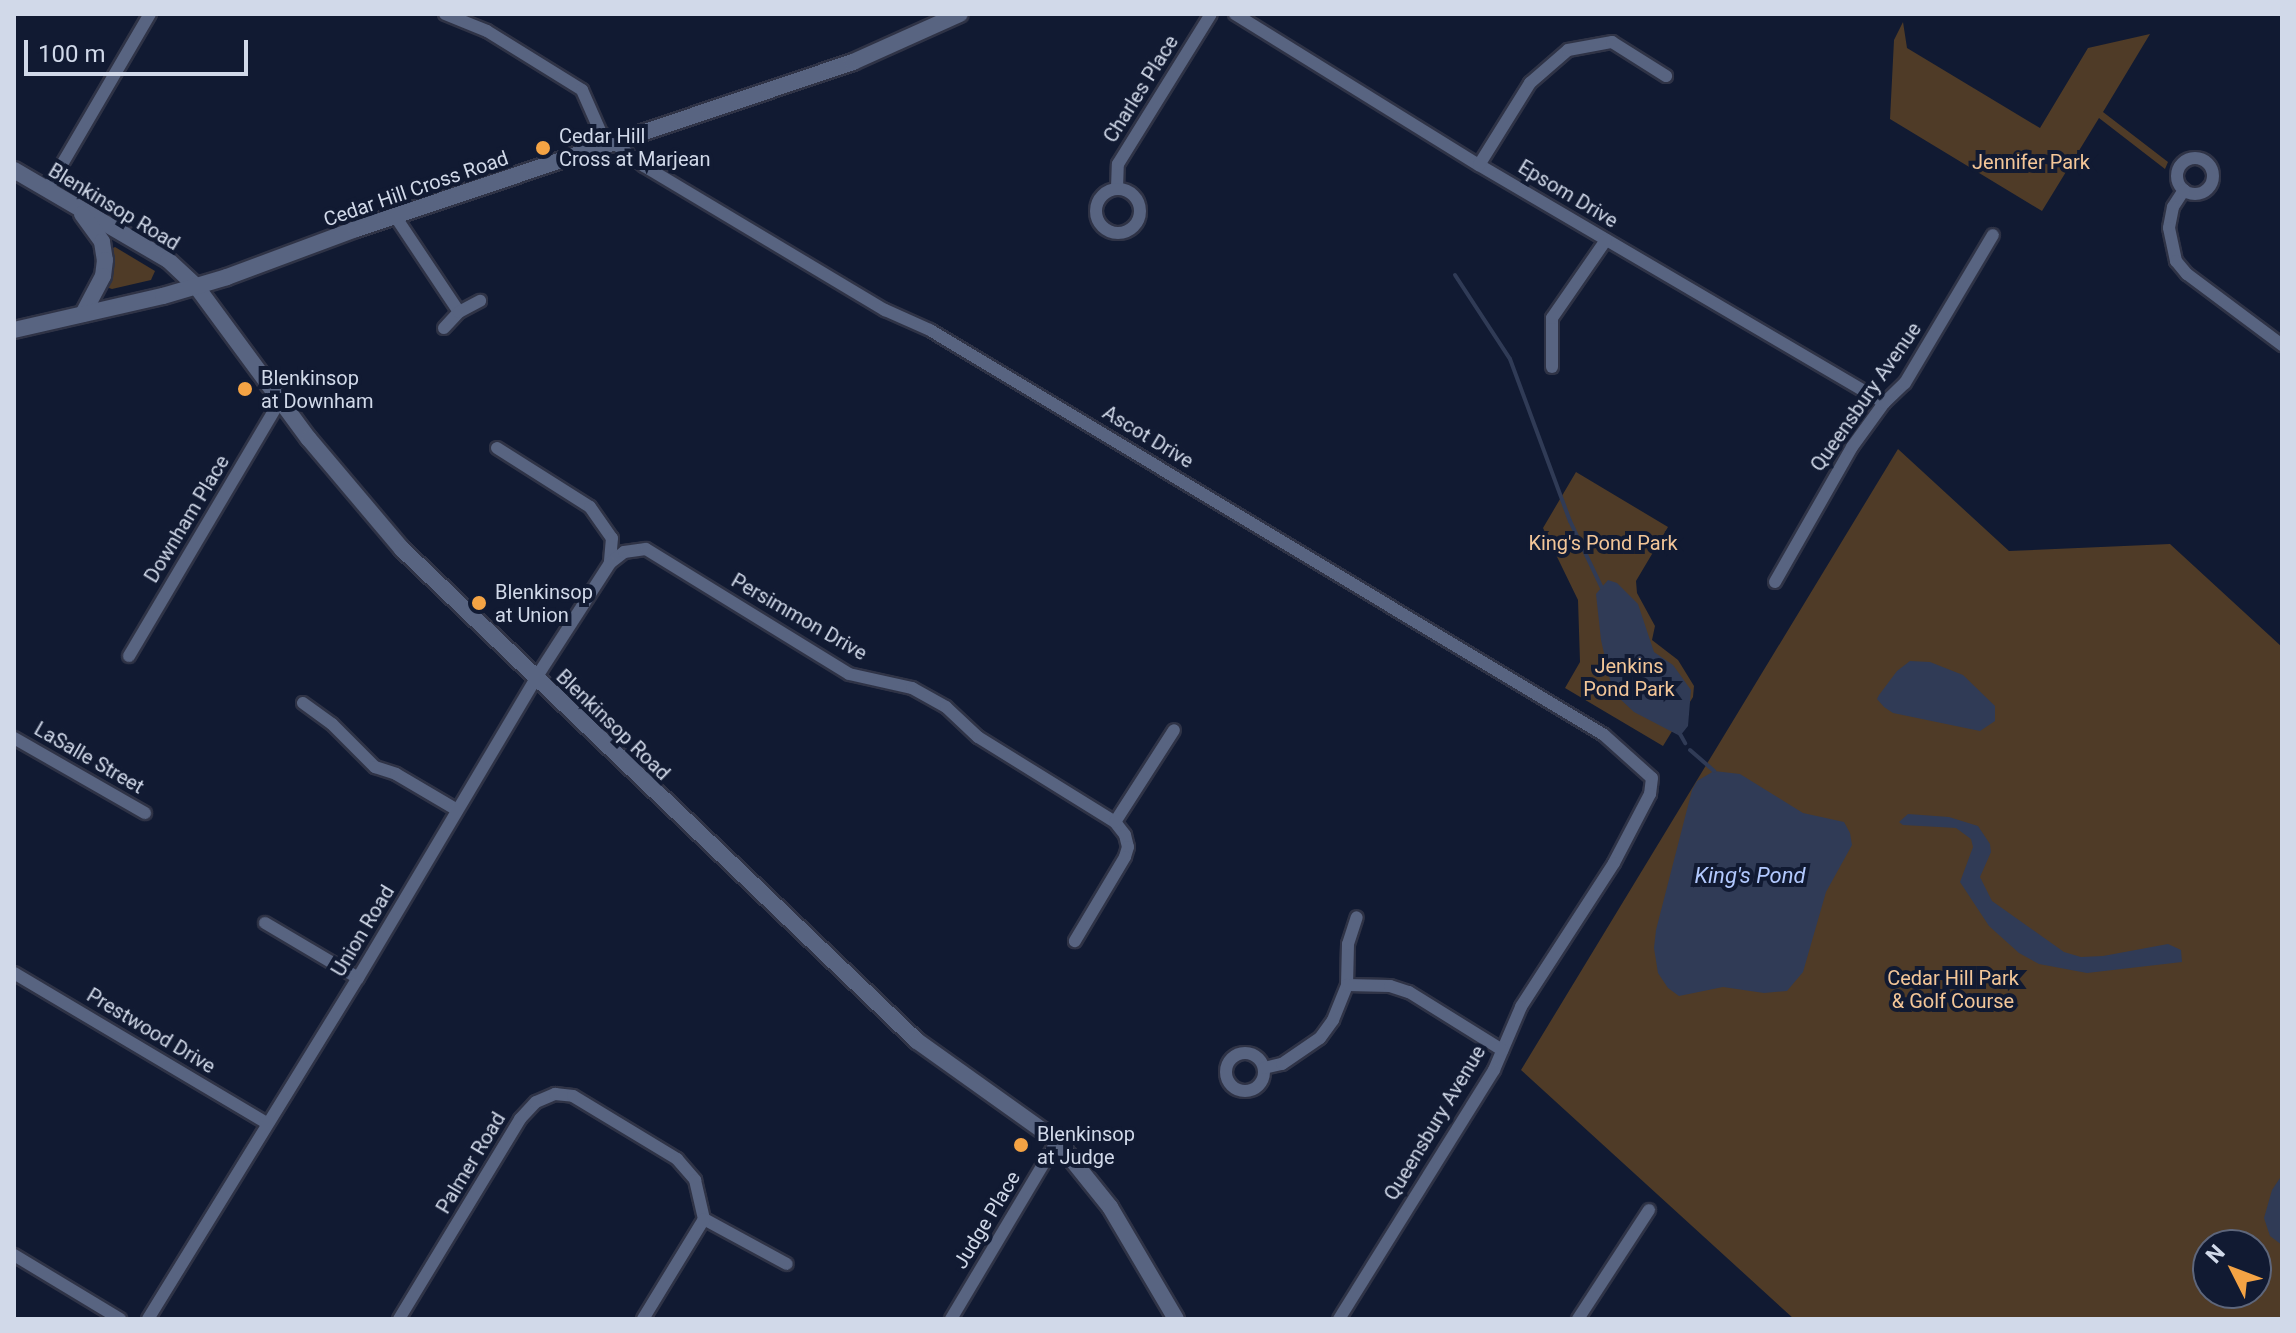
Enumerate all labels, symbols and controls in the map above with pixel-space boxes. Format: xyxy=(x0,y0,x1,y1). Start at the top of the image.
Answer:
scale bar xyxy=(28,24,252,74)
street label: Charles Place xyxy=(1099,31,1183,147)
text: 100 m xyxy=(38,40,105,68)
place label: Cedar Hill Cross at Marjean xyxy=(559,124,710,171)
marker: Cedar Hill Cross at Marjean xyxy=(534,139,552,157)
street label: Cedar Hill Cross Road xyxy=(320,146,512,232)
park label: Jennifer Park xyxy=(1972,150,2090,174)
street label: Epsom Drive xyxy=(1514,155,1622,233)
street label: Blenkinsop Road xyxy=(44,158,184,256)
street label: Queensbury Avenue xyxy=(1806,318,1926,476)
place label: Blenkinsop at Downham xyxy=(261,366,373,413)
marker: Blenkinsop at Downham xyxy=(236,380,254,398)
street label: Ascot Drive xyxy=(1098,401,1198,473)
street label: Downham Place xyxy=(140,451,234,587)
park label: King's Pond Park xyxy=(1528,531,1678,555)
street label: Persimmon Drive xyxy=(727,568,871,666)
place label: Blenkinsop at Union xyxy=(495,580,593,627)
marker: Blenkinsop at Union xyxy=(470,594,488,612)
park label: Jenkins Pond Park xyxy=(1583,654,1675,701)
street label: Blenkinsop Road xyxy=(551,665,675,785)
street label: LaSalle Street xyxy=(30,717,148,799)
water label: King's Pond xyxy=(1695,863,1805,889)
street label: Union Road xyxy=(326,881,400,981)
park label: Cedar Hill Park & Golf Course xyxy=(1887,967,2019,1014)
street label: Prestwood Drive xyxy=(82,983,220,1079)
street label: Queensbury Avenue xyxy=(1379,1041,1491,1205)
street label: Palmer Road xyxy=(431,1108,511,1218)
place label: Blenkinsop at Judge xyxy=(1037,1122,1135,1169)
marker: Blenkinsop at Judge xyxy=(1012,1136,1030,1154)
street label: Judge Place xyxy=(948,1167,1026,1273)
north arrow xyxy=(2192,1229,2272,1309)
text: N xyxy=(2201,1240,2230,1268)

